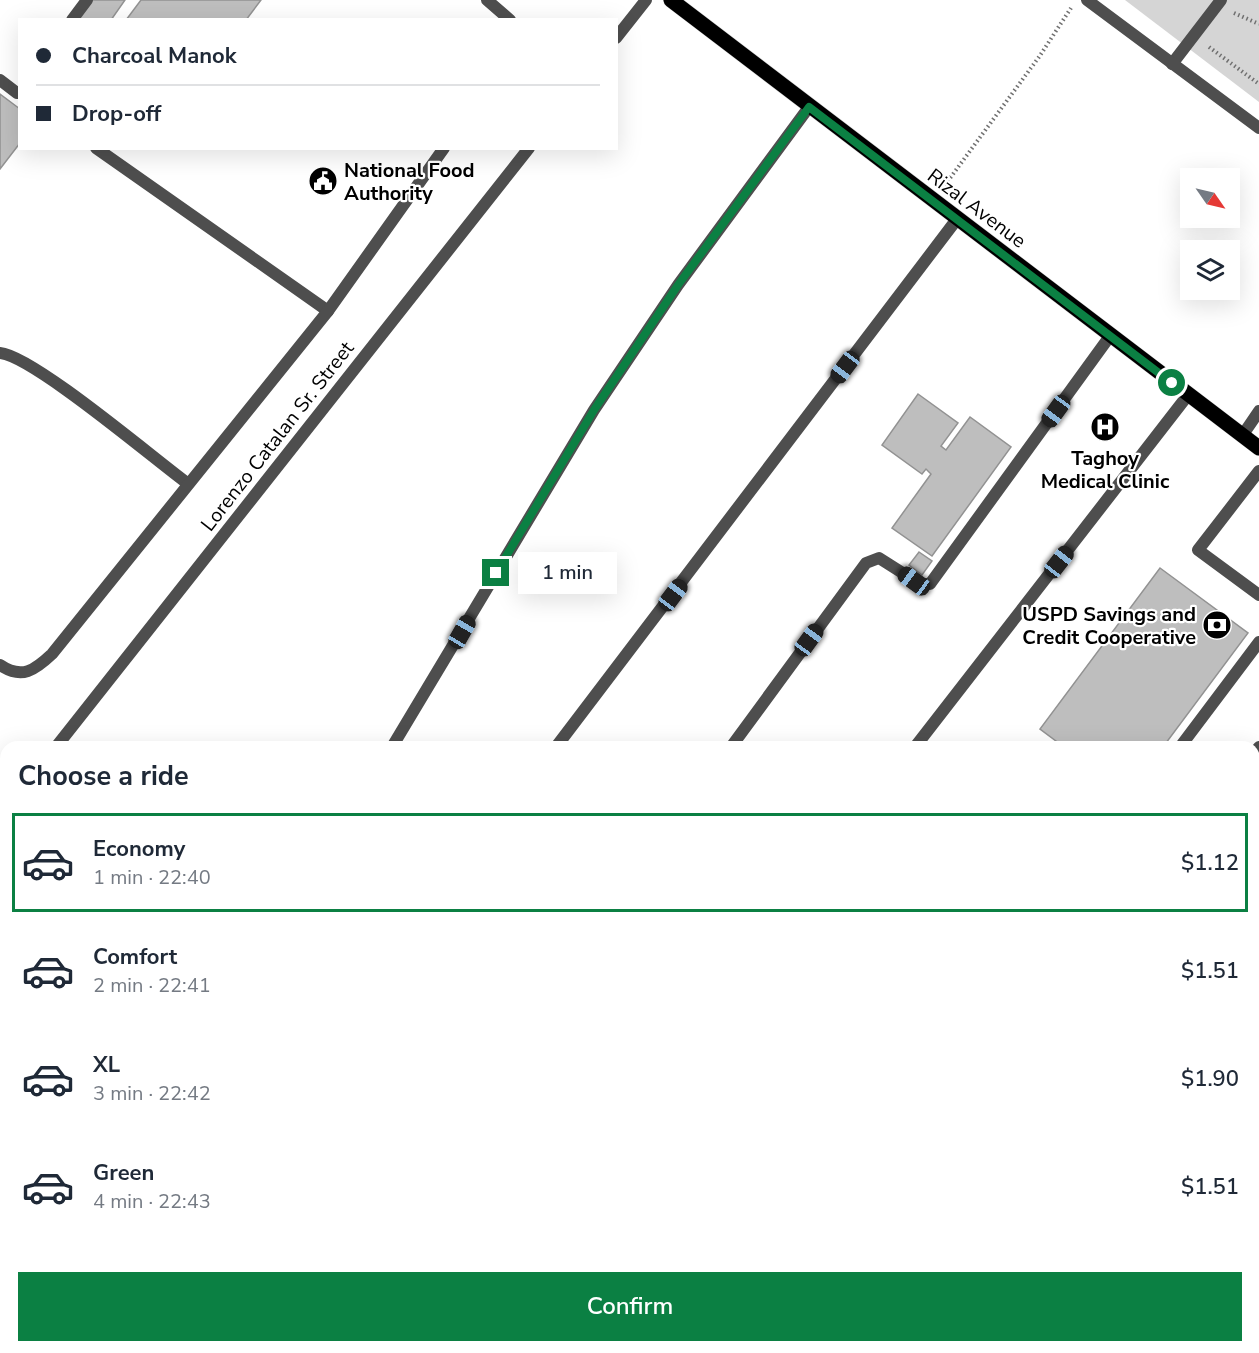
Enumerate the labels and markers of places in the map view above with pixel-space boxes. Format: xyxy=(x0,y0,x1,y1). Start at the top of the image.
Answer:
place label: National Food Authority xyxy=(344,157,475,207)
public building icon: National Food Authority xyxy=(307,165,339,197)
hospital icon: Taghoy Medical Clinic xyxy=(1089,411,1121,443)
place label: Taghoy Medical Clinic xyxy=(1041,445,1170,495)
place label: USPD Savings and Credit Cooperative xyxy=(1022,601,1196,651)
bank icon: USPD Savings and Credit Cooperative xyxy=(1201,609,1233,641)

